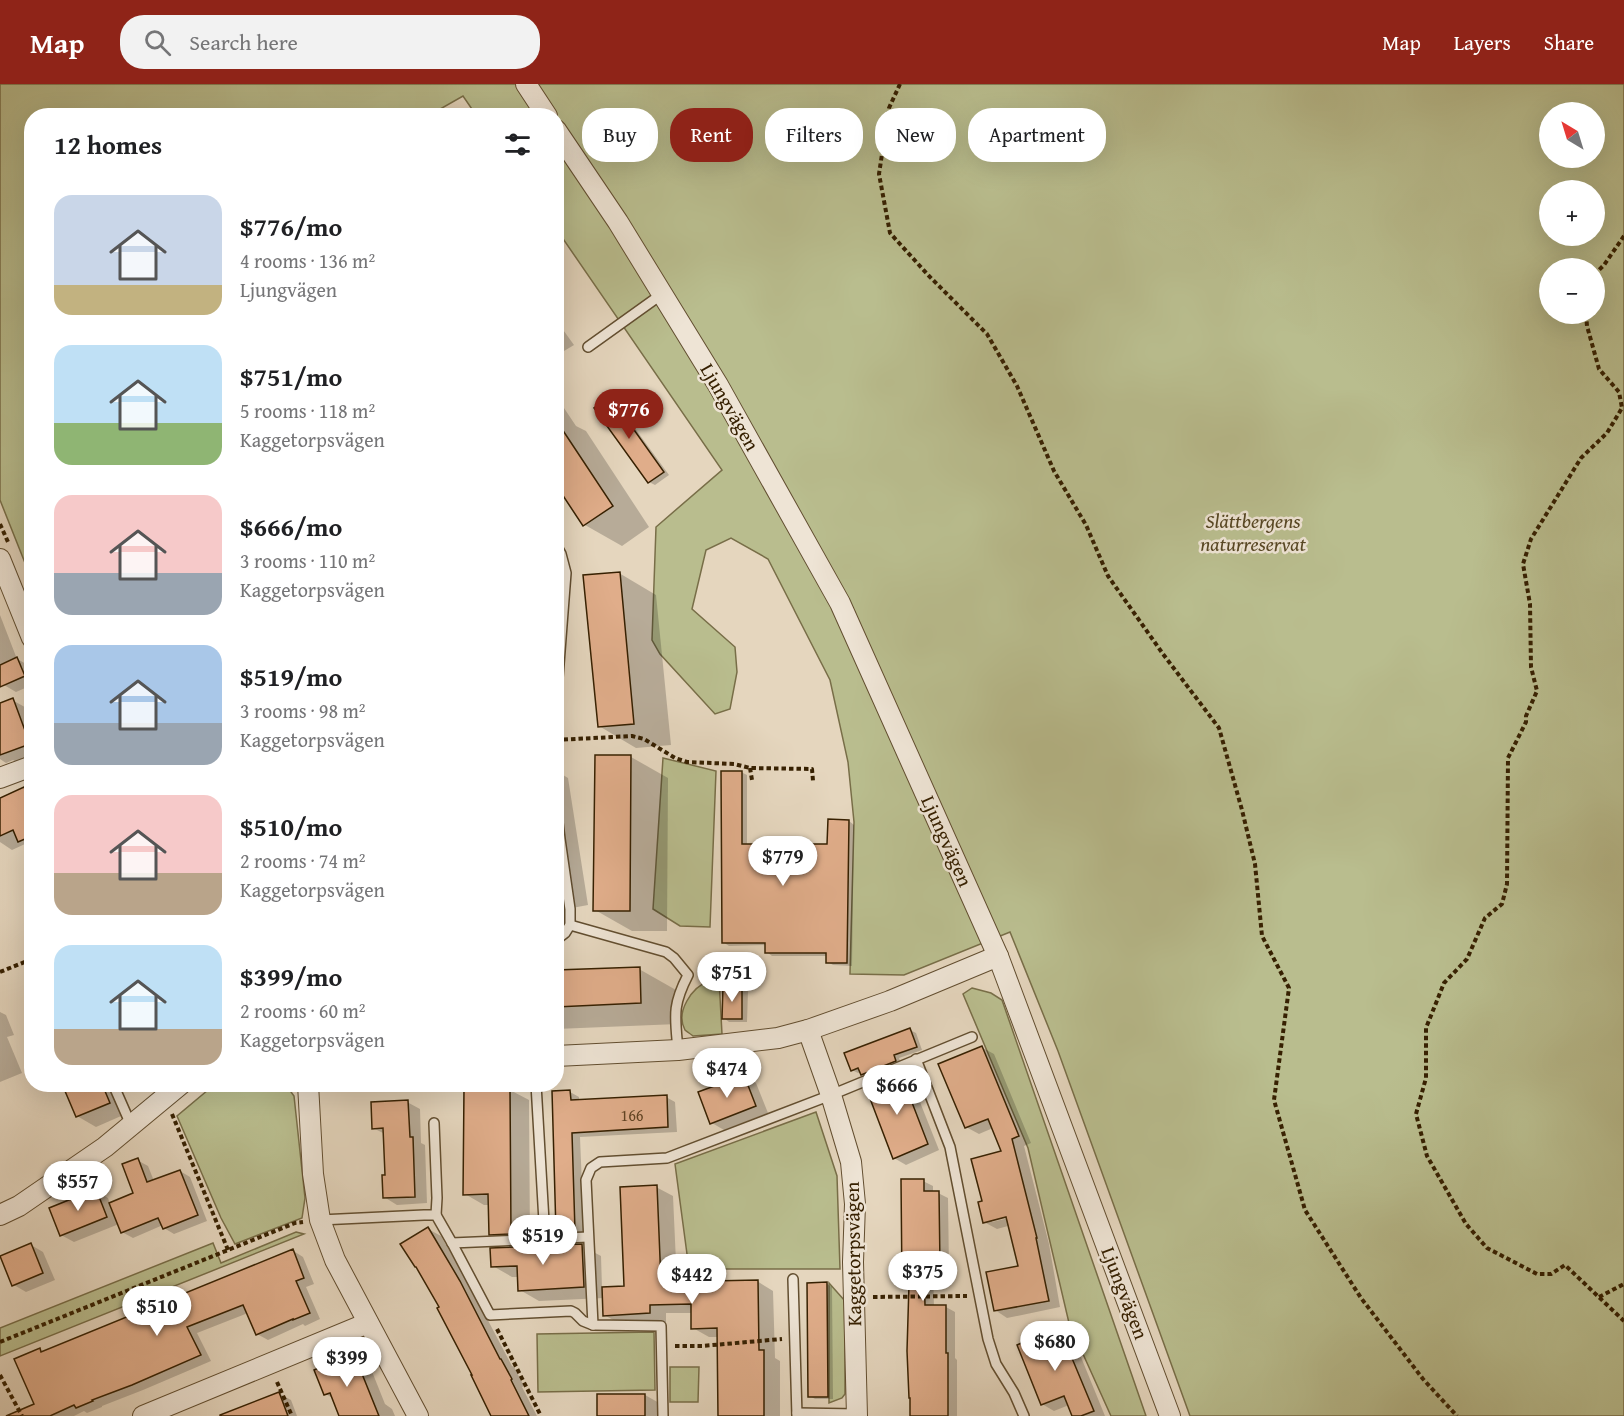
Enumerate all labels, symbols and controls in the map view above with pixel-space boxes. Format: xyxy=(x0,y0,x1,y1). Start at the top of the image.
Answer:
search box xyxy=(120,15,540,69)
text: Map xyxy=(30,22,84,63)
icon: search xyxy=(141,26,174,59)
text: Search here xyxy=(189,26,298,58)
text: Map xyxy=(1382,27,1421,58)
text: Layers xyxy=(1454,27,1511,58)
text: Share xyxy=(1544,27,1594,58)
north arrow xyxy=(1539,102,1605,168)
map controls xyxy=(1539,102,1605,324)
chip: Buy xyxy=(582,108,658,162)
chip: Rent xyxy=(670,108,753,162)
chip: Filters xyxy=(765,108,863,162)
chip: New xyxy=(875,108,956,162)
chip: Apartment xyxy=(968,108,1106,162)
text: 12 homes xyxy=(54,125,162,164)
icon: filters xyxy=(501,128,534,161)
button: + xyxy=(1539,180,1605,246)
text: $776/mo xyxy=(240,207,342,246)
icon: home xyxy=(102,219,174,291)
text: 4 rooms · 136 m² xyxy=(240,246,375,275)
button: − xyxy=(1539,258,1605,324)
text: Ljungvägen xyxy=(240,275,337,304)
text: $751/mo xyxy=(240,357,342,396)
street label: Ljungvägen xyxy=(694,357,767,456)
icon: home xyxy=(102,369,174,441)
pin: $776 xyxy=(593,389,665,440)
text: $776 xyxy=(608,394,650,423)
text: 5 rooms · 118 m² xyxy=(240,396,375,425)
text: Kaggetorpsvägen xyxy=(240,425,385,454)
park label: Slättbergens naturreservat xyxy=(1200,506,1306,558)
text: $666/mo xyxy=(240,507,342,546)
icon: home xyxy=(102,519,174,591)
text: 3 rooms · 110 m² xyxy=(240,546,375,575)
text: Kaggetorpsvägen xyxy=(240,575,385,604)
text: $519/mo xyxy=(240,657,342,696)
icon: home xyxy=(102,669,174,741)
text: 3 rooms · 98 m² xyxy=(240,696,366,725)
text: Kaggetorpsvägen xyxy=(240,725,385,754)
street label: Ljungvägen xyxy=(914,791,980,891)
text: $510/mo xyxy=(240,807,342,846)
icon: home xyxy=(102,819,174,891)
pin: $779 xyxy=(747,836,819,887)
text: $779 xyxy=(762,841,804,870)
text: 2 rooms · 74 m² xyxy=(240,846,366,875)
text: Kaggetorpsvägen xyxy=(240,875,385,904)
pin: $751 xyxy=(696,952,768,1003)
text: $399/mo xyxy=(240,957,342,996)
text: $751 xyxy=(711,957,753,986)
icon: home xyxy=(102,969,174,1041)
text: 2 rooms · 60 m² xyxy=(240,996,366,1025)
text: Kaggetorpsvägen xyxy=(240,1025,385,1054)
pin: $474 xyxy=(691,1048,763,1099)
text: $474 xyxy=(706,1053,748,1082)
pin: $666 xyxy=(861,1065,933,1116)
text: $666 xyxy=(876,1070,918,1099)
house number: 166 xyxy=(620,1103,644,1127)
pin: $557 xyxy=(42,1161,114,1212)
text: $557 xyxy=(57,1166,99,1195)
street label: Kaggetorpsvägen xyxy=(837,1181,868,1327)
pin: $519 xyxy=(507,1215,579,1266)
text: $519 xyxy=(522,1220,564,1249)
street label: Ljungvägen xyxy=(1095,1242,1156,1343)
pin: $375 xyxy=(887,1251,959,1302)
pin: $442 xyxy=(656,1254,728,1305)
text: $375 xyxy=(902,1256,944,1285)
text: $442 xyxy=(671,1259,713,1288)
pin: $510 xyxy=(121,1286,193,1337)
text: $510 xyxy=(136,1291,178,1320)
pin: $680 xyxy=(1019,1321,1091,1372)
text: $680 xyxy=(1034,1326,1076,1355)
pin: $399 xyxy=(311,1337,383,1388)
text: $399 xyxy=(326,1342,368,1371)

